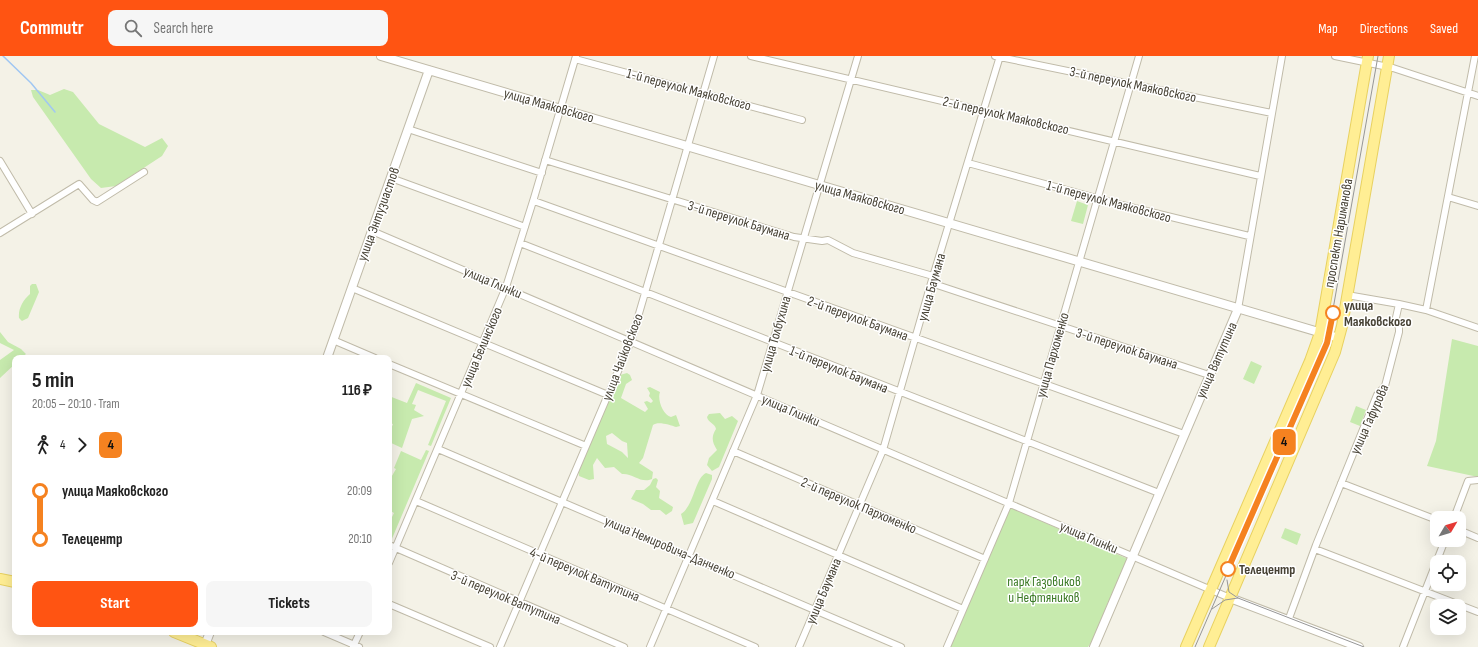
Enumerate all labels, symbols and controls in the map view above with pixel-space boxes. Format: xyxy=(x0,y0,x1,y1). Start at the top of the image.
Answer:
search box xyxy=(108,10,388,46)
text: Commutr xyxy=(20,17,84,40)
icon: search xyxy=(122,17,144,39)
text: Search here xyxy=(154,19,213,38)
text: Map xyxy=(1318,20,1338,37)
text: Directions xyxy=(1360,20,1408,37)
text: Saved xyxy=(1430,20,1458,37)
street label: 3-й переулок Маяковского xyxy=(1068,63,1198,106)
street label: 1-й переулок Маяковского xyxy=(625,65,753,114)
street label: улица Маяковского xyxy=(502,84,596,127)
street label: 2-й переулок Маяковского xyxy=(941,93,1071,138)
street label: улица Энтузиастов xyxy=(354,165,403,263)
street label: улица Маяковского xyxy=(813,176,907,219)
street label: 1-й переулок Маяковского xyxy=(1045,177,1173,226)
street label: проспект Нариманова xyxy=(1321,177,1356,289)
street label: 3-й переулок Баумана xyxy=(686,197,792,244)
street label: улица Баумана xyxy=(914,251,949,323)
street label: улица Глинки xyxy=(461,263,525,302)
street label: 2-й переулок Баумана xyxy=(805,292,911,345)
street label: улица Толбухина xyxy=(756,294,794,374)
place label: улица Маяковского xyxy=(1344,297,1412,330)
street label: улица Белинского xyxy=(457,304,506,390)
marker: улица Маяковского xyxy=(1325,305,1341,321)
street label: улица Пархоменко xyxy=(1032,310,1073,400)
street label: улица Чайковского xyxy=(598,311,647,403)
street label: улица Ватутина xyxy=(1192,319,1241,401)
street label: 3-й переулок Баумана xyxy=(1074,324,1180,373)
street label: 1-й переулок Баумана xyxy=(787,342,891,397)
text: 5 min xyxy=(32,367,74,394)
text: 116 ₽ xyxy=(342,381,372,400)
street label: улица Гафурова xyxy=(1346,382,1392,457)
street label: улица Глинки xyxy=(759,391,823,430)
text: 20:05 – 20:10 · Tram xyxy=(32,396,120,412)
line badge: 4 xyxy=(1271,429,1297,455)
text: 4 xyxy=(1281,433,1287,450)
icon: walk xyxy=(32,434,54,456)
icon: forward xyxy=(71,434,93,456)
text: 4 xyxy=(107,436,114,453)
text: 4 xyxy=(60,437,65,453)
street label: 2-й переулок Пархоменко xyxy=(798,473,919,538)
text: улица Маяковского xyxy=(62,482,168,501)
text: 20:09 xyxy=(347,483,372,499)
north arrow xyxy=(1430,511,1466,547)
map controls xyxy=(1430,511,1466,635)
street label: улица Немировича-Данченко xyxy=(602,512,738,583)
street label: улица Глинки xyxy=(1057,518,1121,557)
text: Телецентр xyxy=(62,530,122,549)
text: 20:10 xyxy=(348,531,372,547)
street label: 4-й переулок Ватутина xyxy=(527,544,642,605)
button: locate xyxy=(1430,555,1466,591)
street label: улица Баумана xyxy=(802,556,845,627)
marker: Телецентр xyxy=(1220,561,1236,577)
place label: Телецентр xyxy=(1239,561,1295,578)
street label: 3-й переулок Ватутина xyxy=(448,567,563,628)
park label: парк Газовиков и Нефтяников xyxy=(1007,573,1081,606)
button: Start xyxy=(32,581,198,627)
button: Tickets xyxy=(206,581,372,627)
button: layers xyxy=(1430,599,1466,635)

